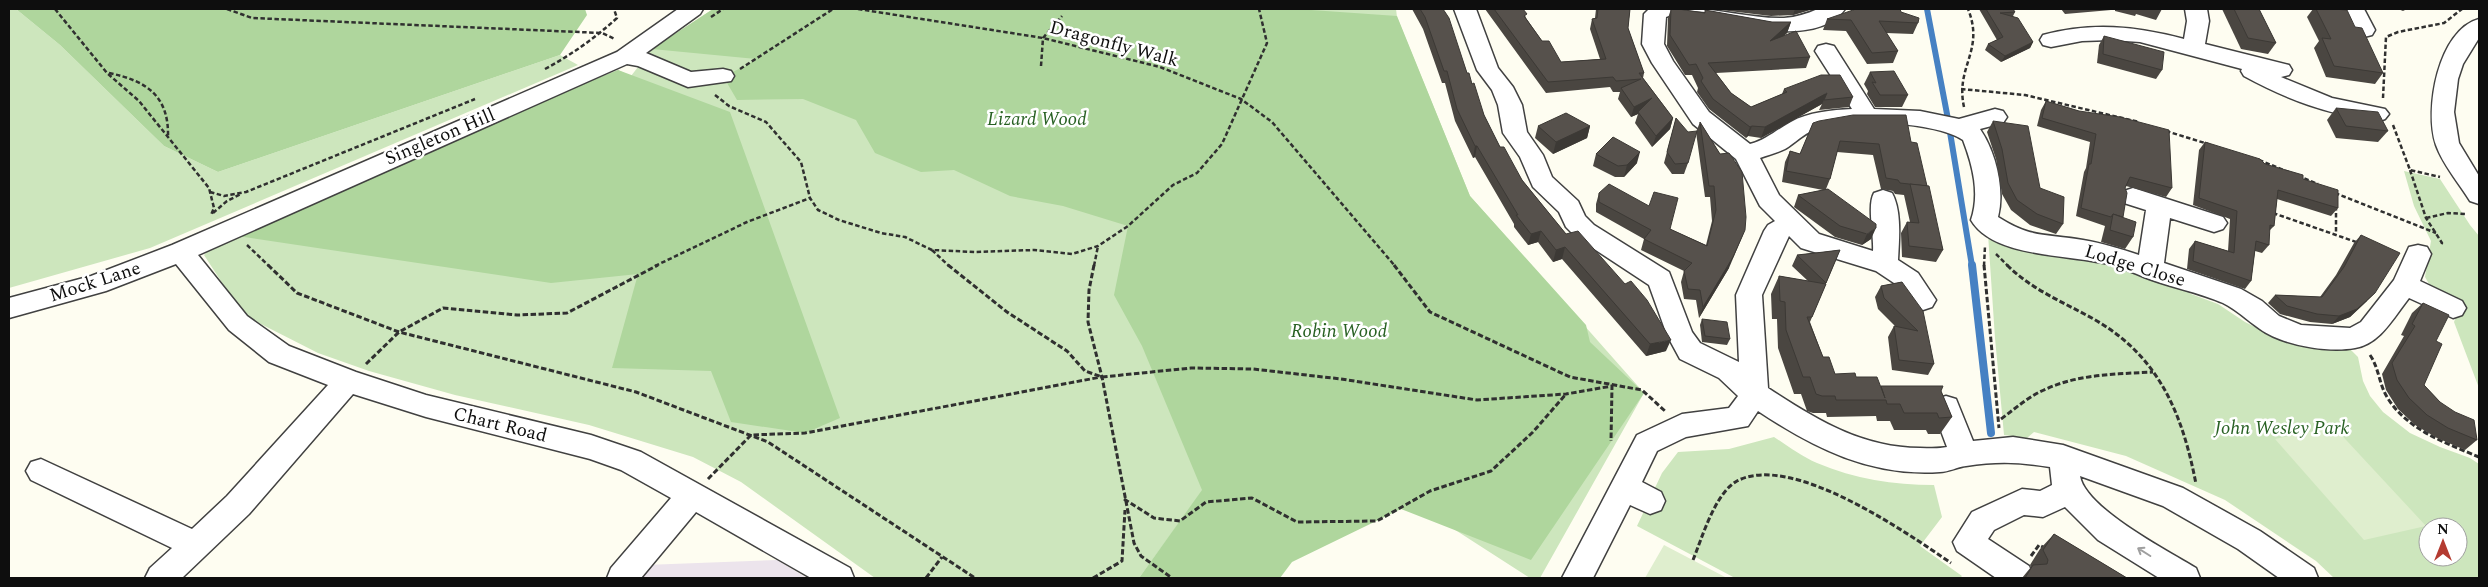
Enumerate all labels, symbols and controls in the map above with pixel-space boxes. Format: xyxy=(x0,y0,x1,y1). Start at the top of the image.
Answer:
street label: Dragonfly Walk xyxy=(1046,13,1182,75)
street label: Singleton Hill xyxy=(380,101,500,173)
park label: Lizard Wood xyxy=(987,105,1087,134)
street label: Lodge Close xyxy=(2081,237,2189,295)
street label: Mock Lane xyxy=(46,254,144,310)
park label: Robin Wood xyxy=(1291,317,1387,346)
street label: Chart Road xyxy=(450,399,550,451)
park label: John Wesley Park xyxy=(2213,414,2350,443)
north arrow xyxy=(2418,517,2468,567)
text: N xyxy=(2437,519,2449,540)
one-way arrow xyxy=(2137,547,2151,557)

